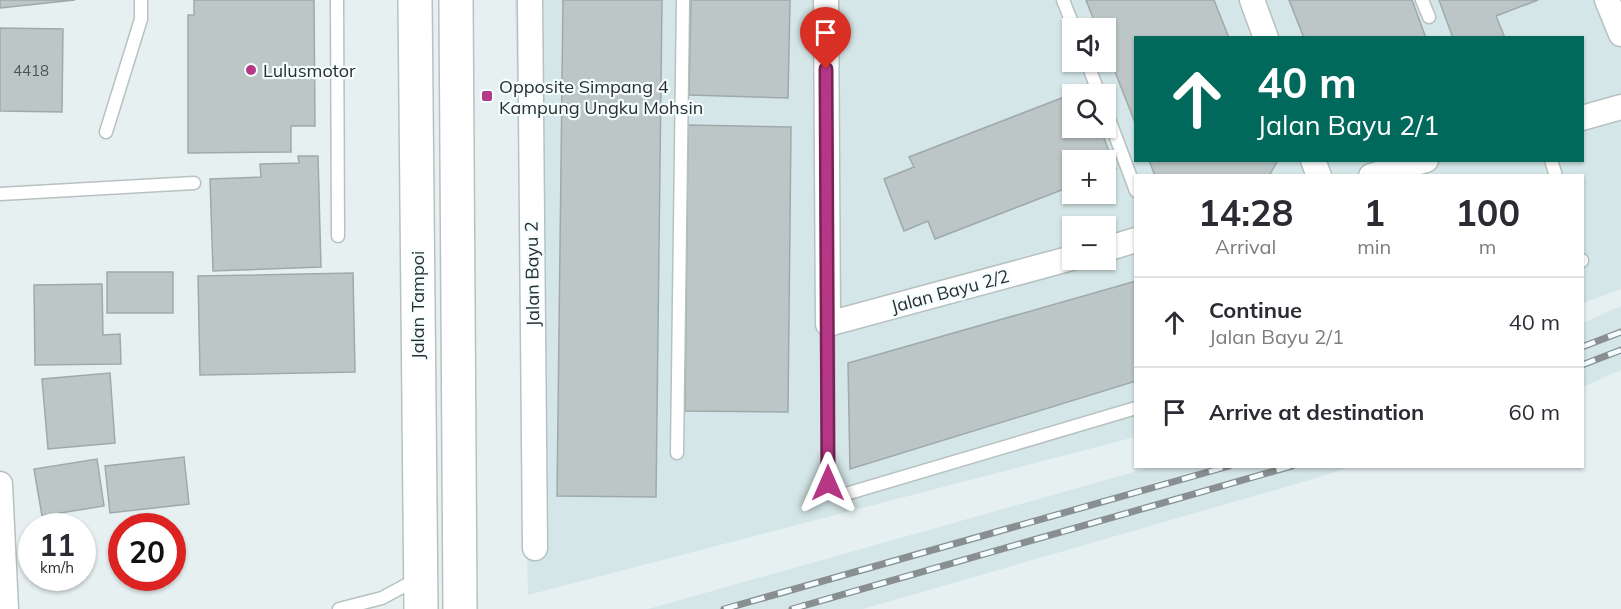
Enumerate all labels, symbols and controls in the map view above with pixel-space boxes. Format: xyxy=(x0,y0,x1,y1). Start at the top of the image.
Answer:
pin xyxy=(800,7,851,69)
icon: arrive xyxy=(809,16,842,49)
map controls xyxy=(1062,18,1116,270)
button: sound xyxy=(1062,18,1116,72)
text: 40 m xyxy=(1257,56,1357,109)
place label: Lulusmotor xyxy=(263,59,356,82)
icon: ahead xyxy=(1158,60,1236,138)
house number: 4418 xyxy=(13,61,49,80)
marker: Lulusmotor xyxy=(244,63,258,77)
place label: Opposite Simpang 4 Kampung Ungku Mohsin xyxy=(499,75,703,119)
button: search xyxy=(1062,84,1116,138)
marker: Opposite Simpang 4 Kampung Ungku Mohsin xyxy=(480,89,494,103)
text: Jalan Bayu 2/1 xyxy=(1257,108,1439,142)
button: + xyxy=(1062,150,1116,204)
text: 14:28 xyxy=(1198,190,1293,235)
text: 1 xyxy=(1363,190,1385,235)
text: 100 xyxy=(1455,190,1520,235)
button: − xyxy=(1062,216,1116,270)
street label: Jalan Bayu 2 xyxy=(520,221,544,327)
text: Arrival xyxy=(1215,234,1276,259)
text: min xyxy=(1357,234,1391,259)
text: m xyxy=(1479,234,1496,259)
street label: Jalan Tampoi xyxy=(406,251,429,359)
street label: Jalan Bayu 2/2 xyxy=(888,264,1012,318)
text: Continue xyxy=(1209,296,1302,324)
icon: ahead xyxy=(1158,306,1191,339)
text: 40 m xyxy=(1509,308,1560,336)
text: Jalan Bayu 2/1 xyxy=(1209,324,1344,349)
icon: arrive xyxy=(1158,396,1191,429)
text: Arrive at destination xyxy=(1209,398,1424,426)
text: 60 m xyxy=(1509,398,1560,426)
position arrow xyxy=(796,451,860,515)
speed limit sign: 20 xyxy=(108,513,186,591)
text: 11 xyxy=(39,526,75,564)
text: km/h xyxy=(40,558,74,577)

